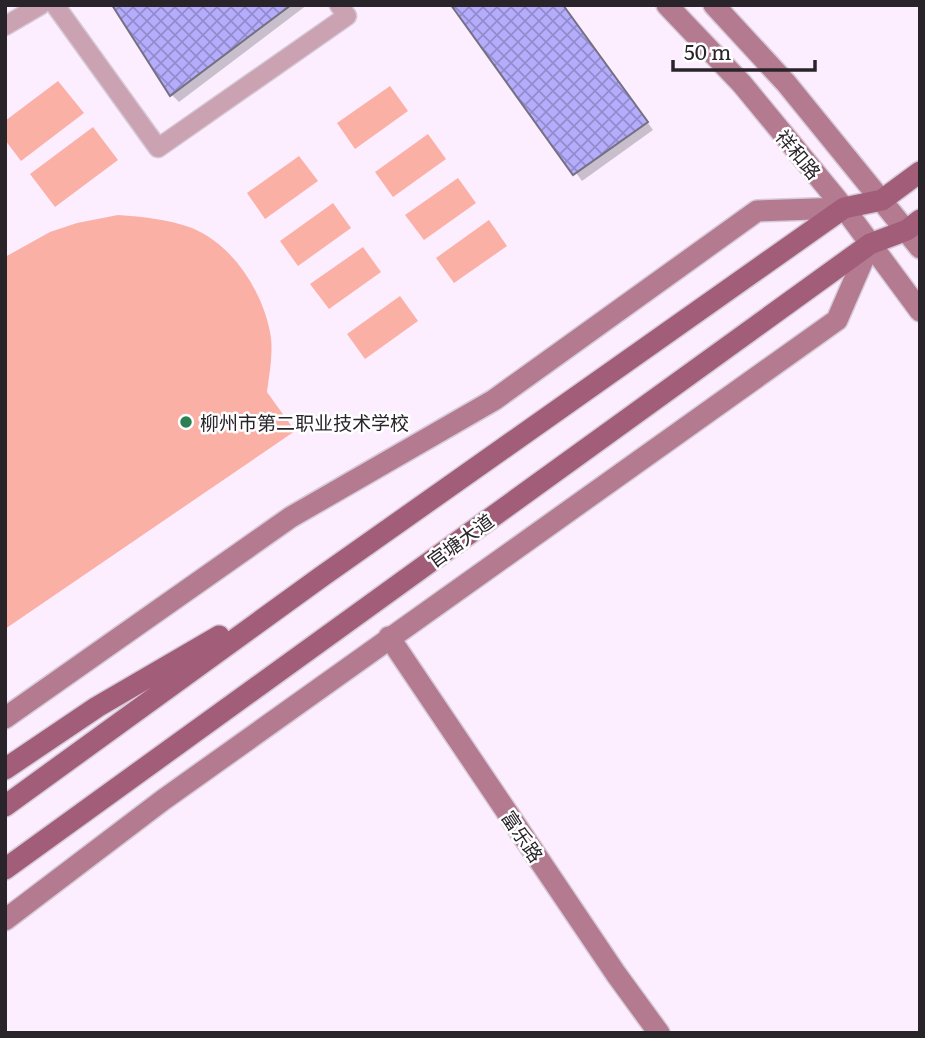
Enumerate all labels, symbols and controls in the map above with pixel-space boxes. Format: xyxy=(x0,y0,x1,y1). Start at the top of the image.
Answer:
scale bar xyxy=(673,28,815,72)
text: 50 m xyxy=(684,35,731,66)
street label: 祥和路 xyxy=(770,123,828,185)
place label: 柳州市第二职业技术学校 xyxy=(200,408,409,436)
marker: 柳州市第二职业技术学校 xyxy=(178,414,194,430)
street label: 官塘大道 xyxy=(421,506,499,574)
street label: 富乐路 xyxy=(495,805,551,867)

